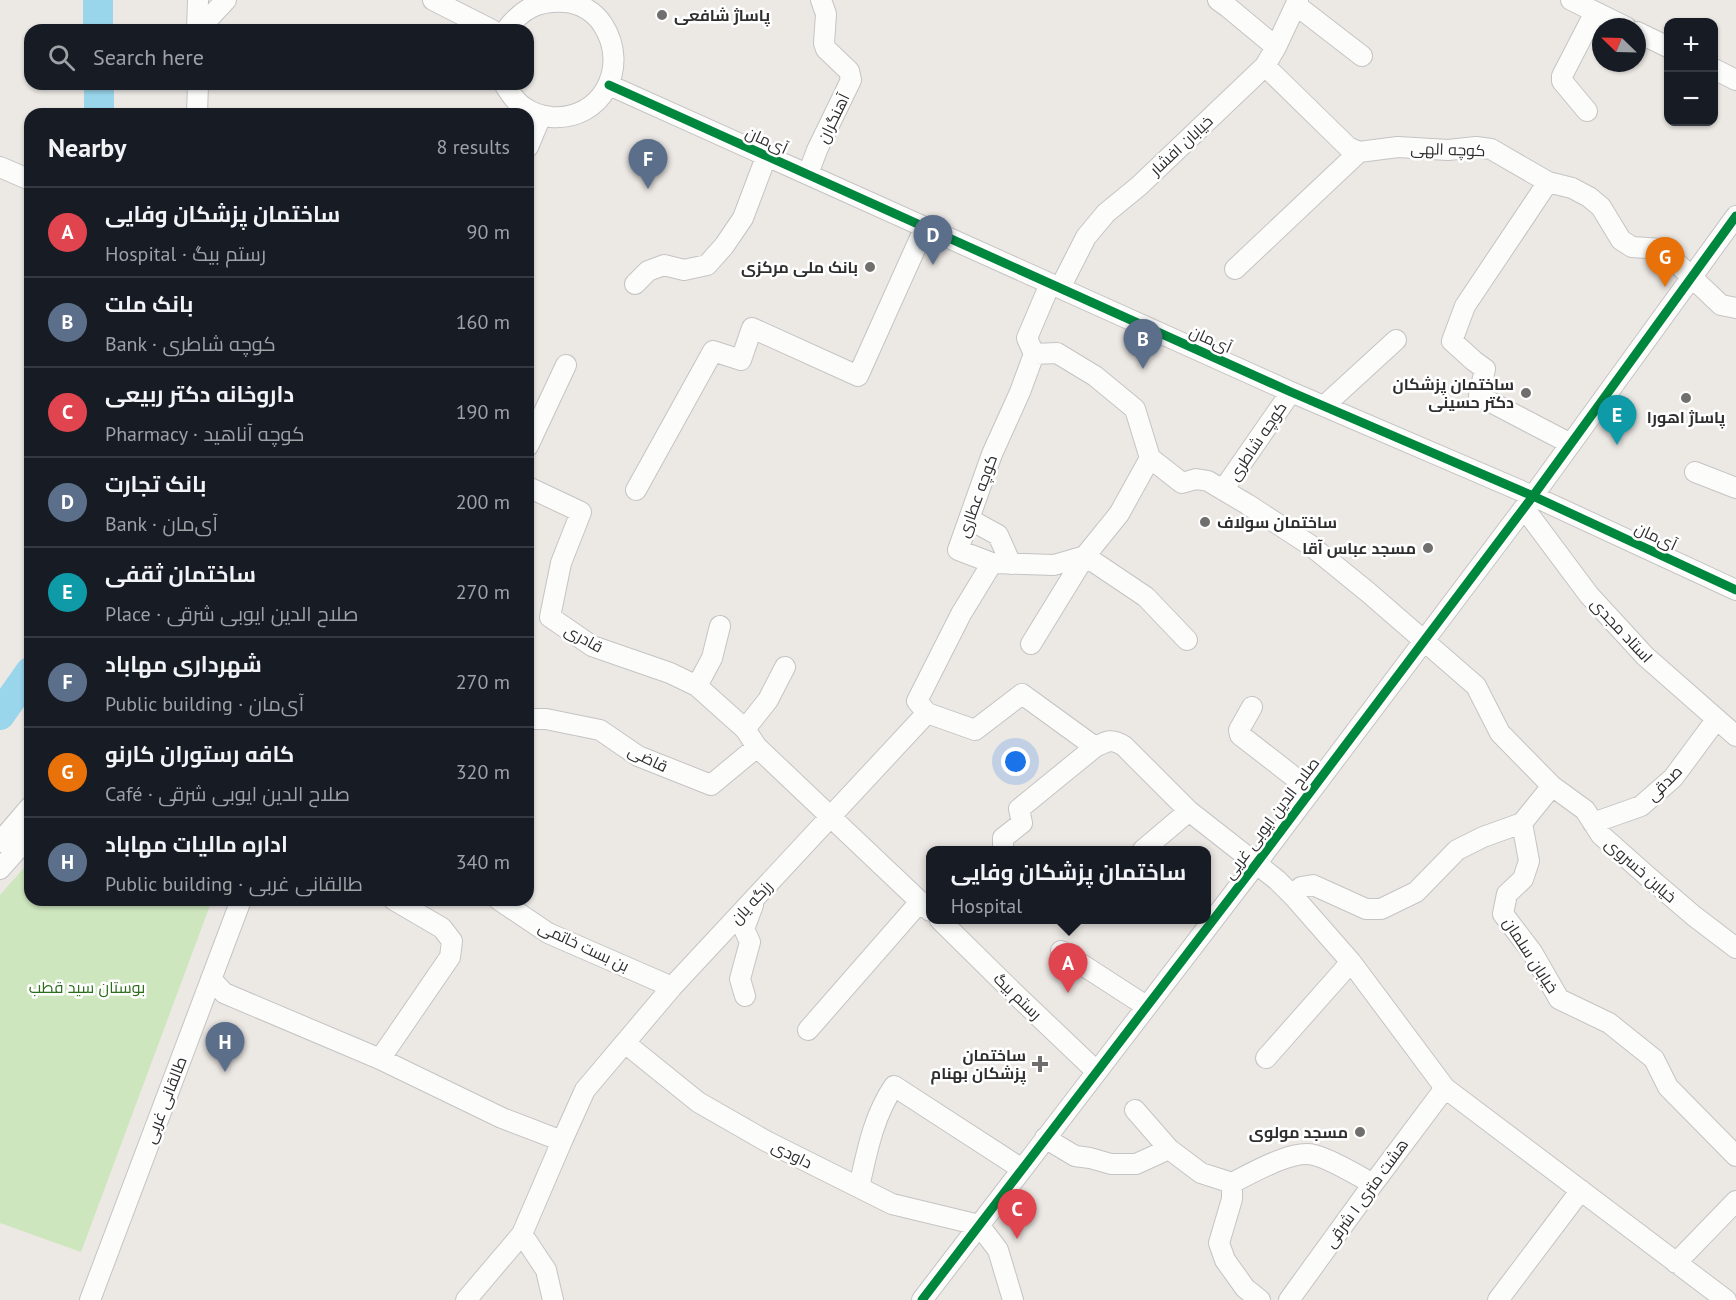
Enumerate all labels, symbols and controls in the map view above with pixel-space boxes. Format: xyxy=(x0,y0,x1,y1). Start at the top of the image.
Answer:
place label: پاساژ شافعی xyxy=(674,5,770,27)
marker: پاساژ شافعی xyxy=(655,8,669,22)
north arrow xyxy=(1592,18,1646,72)
map controls xyxy=(1664,18,1718,126)
button: + xyxy=(1664,18,1718,72)
search box xyxy=(24,24,534,90)
icon: search xyxy=(45,41,78,74)
text: Search here xyxy=(93,43,204,71)
button: − xyxy=(1664,72,1718,126)
street label: آهنگران xyxy=(812,89,855,147)
street label: خیابان افشار xyxy=(1145,111,1217,181)
street label: آی‌مان xyxy=(742,122,792,159)
text: Nearby xyxy=(48,131,126,164)
text: 8 results xyxy=(437,134,510,160)
street label: کوچه الهی xyxy=(1410,138,1486,162)
pin: F xyxy=(628,140,668,189)
text: ساختمان پزشکان وفایی xyxy=(105,200,340,228)
pin: D xyxy=(914,216,952,265)
text: A xyxy=(61,219,74,245)
text: 90 m xyxy=(467,219,510,245)
pin: G xyxy=(1646,238,1684,287)
text: Hospital · رستم بیگ xyxy=(105,241,266,267)
place label: بانک ملی مرکزی xyxy=(741,257,858,277)
marker: بانک ملی مرکزی xyxy=(863,260,877,274)
text: بانک ملت xyxy=(105,290,193,318)
text: B xyxy=(62,309,73,335)
text: 160 m xyxy=(456,309,510,335)
pin: B xyxy=(1124,320,1162,369)
street label: آی‌مان xyxy=(1186,321,1236,358)
text: Bank · کوچه شاطری xyxy=(105,331,276,357)
place label: ساختمان پزشکان دکتر حسینی xyxy=(1392,374,1514,412)
text: داروخانه دکتر ربیعی xyxy=(105,380,294,408)
marker: ساختمان پزشکان دکتر حسینی xyxy=(1519,386,1533,400)
marker: پاساژ اهورا xyxy=(1679,391,1693,405)
pin: E xyxy=(1598,396,1636,445)
street label: کوچه شاطری xyxy=(1223,398,1292,485)
text: C xyxy=(62,399,73,425)
text: 190 m xyxy=(456,399,510,425)
place label: پاساژ اهورا xyxy=(1647,407,1725,429)
text: Pharmacy · کوچه آناهید xyxy=(105,421,305,447)
street label: کوچه عطاری xyxy=(953,452,1003,541)
text: بانک تجارت xyxy=(105,470,206,498)
text: D xyxy=(61,489,74,515)
text: 200 m xyxy=(456,489,510,515)
text: Bank · آی‌مان xyxy=(105,511,218,537)
place label: ساختمان سولاف xyxy=(1217,512,1337,532)
marker: ساختمان سولاف xyxy=(1198,515,1212,529)
street label: آی‌مان xyxy=(1631,518,1681,556)
place label: مسجد عباس آقا xyxy=(1302,538,1416,558)
marker: مسجد عباس آقا xyxy=(1421,541,1435,555)
text: ساختمان ثقفی xyxy=(105,560,256,588)
text: E xyxy=(62,579,73,605)
text: 270 m xyxy=(456,579,510,605)
street label: استاد مجدی xyxy=(1586,593,1657,667)
text: Place · صلاح الدین ایوبی شرقی xyxy=(105,601,358,627)
street label: قادری xyxy=(561,619,607,657)
text: شهرداری مهاباد xyxy=(105,650,262,678)
text: F xyxy=(62,669,73,695)
text: 270 m xyxy=(456,669,510,695)
text: Public building · آی‌مان xyxy=(105,691,304,717)
text: کافه رستوران کارنو xyxy=(105,740,294,768)
street label: قاضی xyxy=(624,740,671,777)
your location xyxy=(1001,747,1030,776)
street label: صلاح الدین ایوبی غریی xyxy=(1219,753,1325,884)
text: G xyxy=(61,759,74,785)
text: 320 m xyxy=(456,759,510,785)
street label: صدقی xyxy=(1642,761,1687,806)
text: Café · صلاح الدین ایوبی شرقی xyxy=(105,781,350,807)
text: اداره مالیات مهاباد xyxy=(105,830,288,858)
street label: خیابن خسروی xyxy=(1600,833,1681,907)
popup xyxy=(926,846,1211,924)
text: H xyxy=(61,849,74,875)
text: 340 m xyxy=(456,849,510,875)
text: ساختمان پزشکان وفایی xyxy=(951,858,1186,886)
text: Public building · طالقانی غربی xyxy=(105,871,363,897)
street label: رزگه یان xyxy=(726,876,777,929)
text: Hospital xyxy=(951,893,1022,919)
street label: خیابان سلمان xyxy=(1498,913,1563,997)
street label: بن بست خاتمی xyxy=(535,916,633,977)
pin: A xyxy=(1048,944,1088,993)
street label: رستم بیگ xyxy=(988,968,1046,1025)
park label: بوستان سید قطب xyxy=(29,977,145,998)
pin: H xyxy=(206,1022,244,1072)
place label: ساختمان پزشکان بهنام xyxy=(931,1045,1026,1085)
street label: طالقانی غربی xyxy=(139,1054,192,1147)
marker: ساختمان پزشکان بهنام xyxy=(1031,1055,1049,1073)
place label: مسجد مولوی xyxy=(1249,1122,1348,1142)
marker: مسجد مولوی xyxy=(1353,1125,1367,1139)
street label: هشت متری ۱ شرقی xyxy=(1320,1135,1413,1252)
street label: داودی xyxy=(768,1136,816,1173)
pin: C xyxy=(998,1190,1036,1239)

